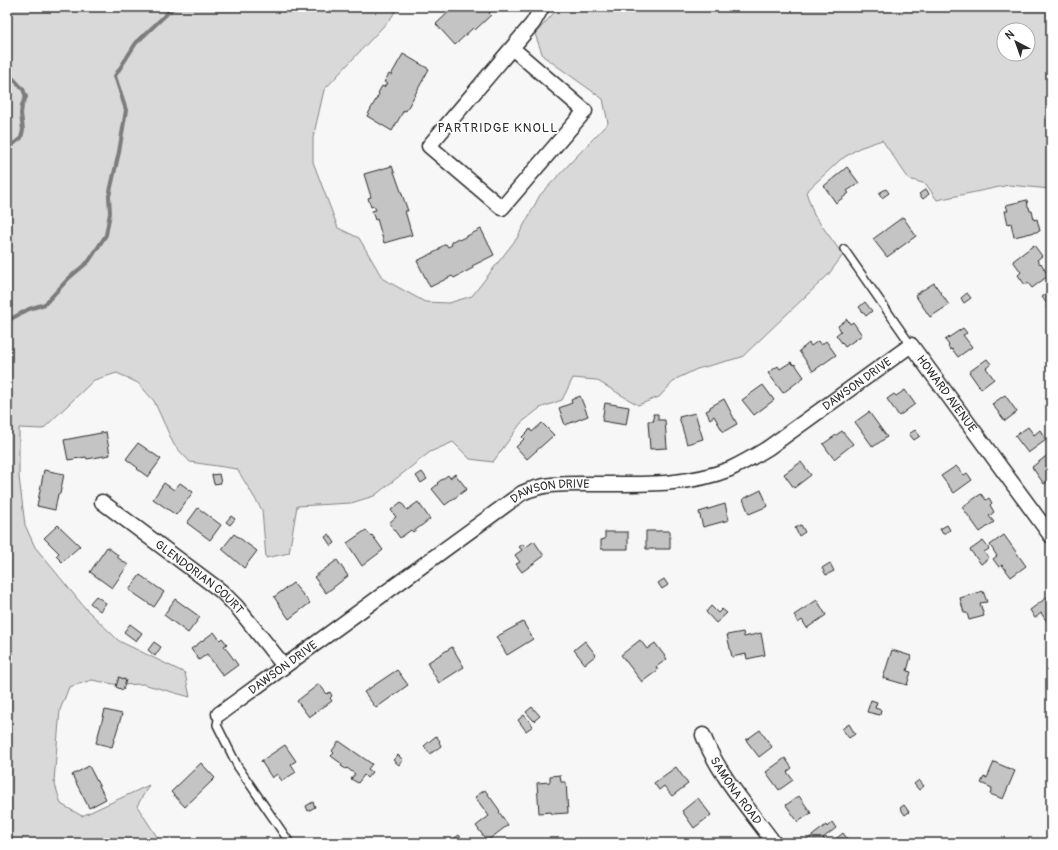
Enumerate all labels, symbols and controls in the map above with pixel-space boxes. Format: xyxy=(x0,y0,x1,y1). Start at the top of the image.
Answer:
north arrow xyxy=(996,22,1036,62)
text: N xyxy=(1003,27,1017,42)
district label: PARTRIDGE KNOLL xyxy=(437,120,559,136)
street label: HOWARD AVENUE xyxy=(913,352,980,435)
street label: DAWSON DRIVE xyxy=(819,354,894,414)
street label: DAWSON DRIVE xyxy=(507,476,590,507)
street label: GLENDORIAN COURT xyxy=(152,537,247,617)
street label: DAWSON DRIVE xyxy=(245,637,320,698)
street label: SAMONA ROAD xyxy=(707,754,765,828)

